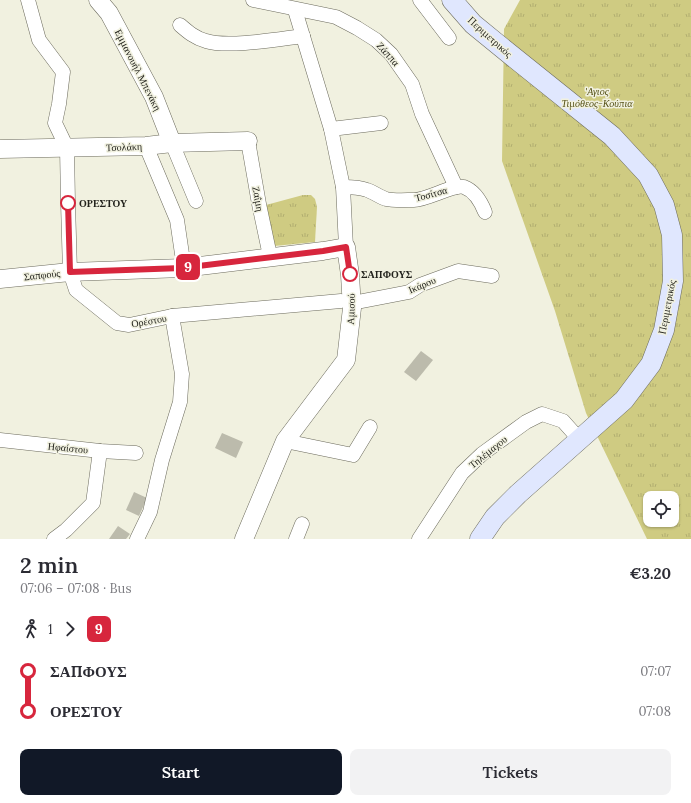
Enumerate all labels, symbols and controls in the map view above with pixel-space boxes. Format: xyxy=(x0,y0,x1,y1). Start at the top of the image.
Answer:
street label: Περιμετρικός xyxy=(465,14,515,60)
street label: Εμμανουήλ Μπενάκη xyxy=(112,27,164,113)
street label: Ζάππα xyxy=(374,39,403,69)
park label: 'Αγιος Τιμόθεος-Κούπια xyxy=(561,85,633,110)
street label: Τσολάκη xyxy=(106,140,142,154)
street label: Τοσίτσα xyxy=(413,183,449,205)
street label: Ζαΐμη xyxy=(249,185,267,213)
marker: ΟΡΕΣΤΟΥ xyxy=(60,195,76,211)
place label: ΟΡΕΣΤΟΥ xyxy=(79,197,128,210)
line badge: 9 xyxy=(175,254,201,280)
text: 9 xyxy=(184,258,192,276)
marker: ΣΑΠΦΟΥΣ xyxy=(342,266,358,282)
street label: Σαπφούς xyxy=(23,267,61,283)
place label: ΣΑΠΦΟΥΣ xyxy=(361,268,413,281)
street label: Ικάρου xyxy=(406,273,438,297)
street label: Περιμετρικός xyxy=(655,279,679,335)
street label: Αμισού xyxy=(344,293,358,325)
street label: Ορέστου xyxy=(130,311,168,331)
street label: Τηλέμαχου xyxy=(466,433,510,471)
street label: Ηφαίστου xyxy=(47,439,89,457)
map controls xyxy=(643,491,679,527)
button: locate xyxy=(643,491,679,527)
text: 2 min xyxy=(20,551,78,579)
text: €3.20 xyxy=(629,564,671,583)
text: 07:06 – 07:08 · Bus xyxy=(20,580,131,597)
icon: walk xyxy=(20,618,42,640)
icon: forward xyxy=(59,618,81,640)
text: 9 xyxy=(95,620,103,638)
text: 1 xyxy=(48,621,53,638)
text: ΣΑΠΦΟΥΣ xyxy=(50,662,127,681)
text: 07:07 xyxy=(640,663,671,680)
text: ΟΡΕΣΤΟΥ xyxy=(50,702,123,721)
text: 07:08 xyxy=(639,703,671,720)
button: Start xyxy=(20,749,342,795)
button: Tickets xyxy=(350,749,671,795)

